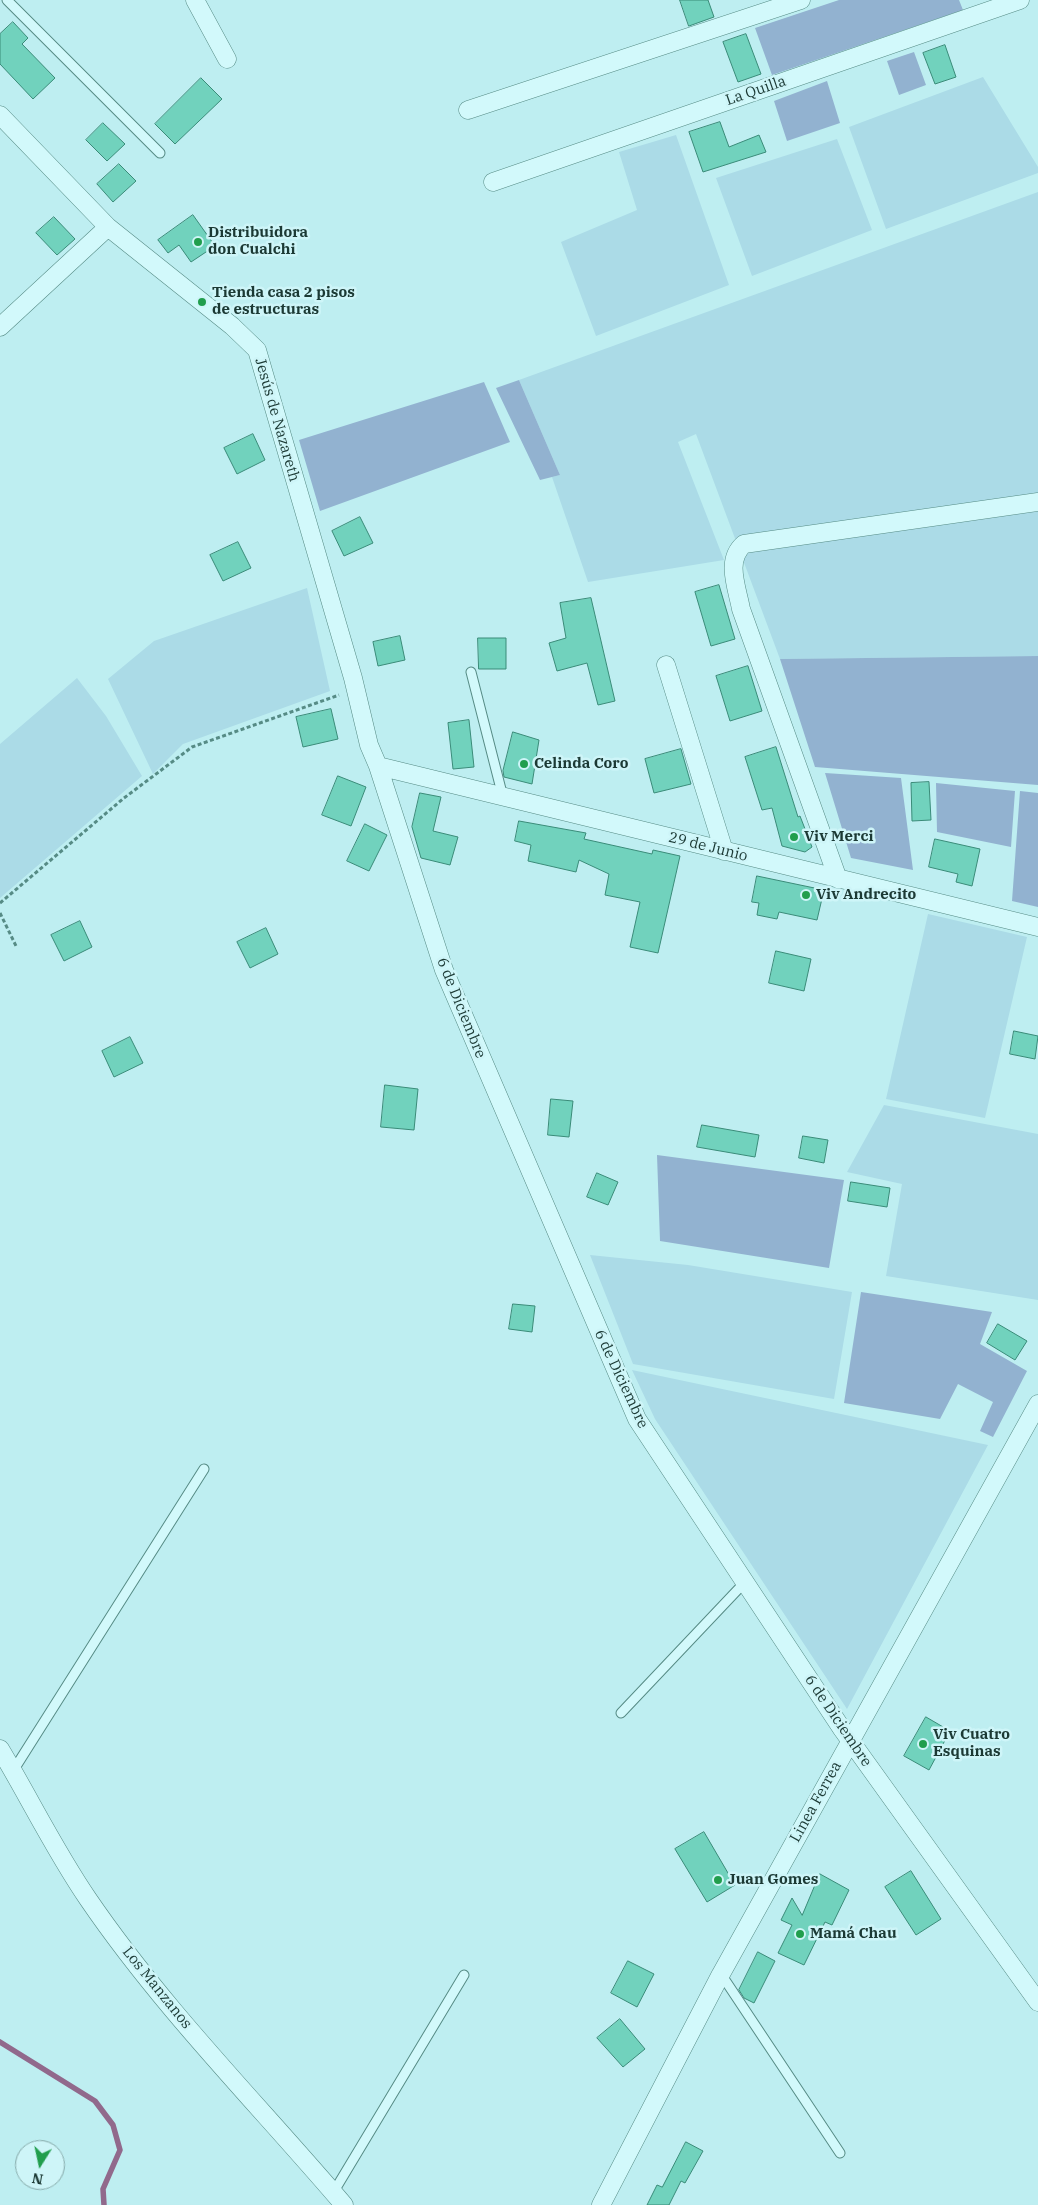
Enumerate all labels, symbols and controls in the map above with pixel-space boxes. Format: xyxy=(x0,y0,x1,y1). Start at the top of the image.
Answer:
street label: La Quilla xyxy=(724,72,788,110)
place label: Distribuidora don Cualchi xyxy=(208,224,308,259)
marker: Distribuidora don Cualchi xyxy=(192,236,204,248)
place label: Tienda casa 2 pisos de estructuras xyxy=(212,284,355,319)
marker: Tienda casa 2 pisos de estructuras xyxy=(196,296,208,308)
street label: Jesús de Nazareth xyxy=(251,356,303,484)
place label: Celinda Coro xyxy=(534,755,628,773)
marker: Celinda Coro xyxy=(518,758,530,770)
street label: 29 de Junio xyxy=(667,828,749,866)
place label: Viv Merci xyxy=(804,828,873,846)
marker: Viv Merci xyxy=(788,831,800,843)
place label: Viv Andrecito xyxy=(816,886,916,904)
marker: Viv Andrecito xyxy=(800,889,812,901)
street label: 6 de Diciembre xyxy=(433,955,489,1061)
street label: 6 de Diciembre xyxy=(590,1327,652,1431)
street label: 6 de Diciembre xyxy=(801,1672,875,1770)
place label: Viv Cuatro Esquinas xyxy=(933,1726,1010,1761)
marker: Viv Cuatro Esquinas xyxy=(917,1738,929,1750)
street label: Linea Ferrea xyxy=(786,1758,846,1846)
place label: Juan Gomes xyxy=(728,1871,818,1889)
marker: Juan Gomes xyxy=(712,1874,724,1886)
place label: Mamá Chau xyxy=(810,1925,897,1943)
marker: Mamá Chau xyxy=(794,1928,806,1940)
street label: Los Manzanos xyxy=(118,1943,196,2033)
north arrow xyxy=(15,2140,65,2190)
text: N xyxy=(31,2169,45,2189)

